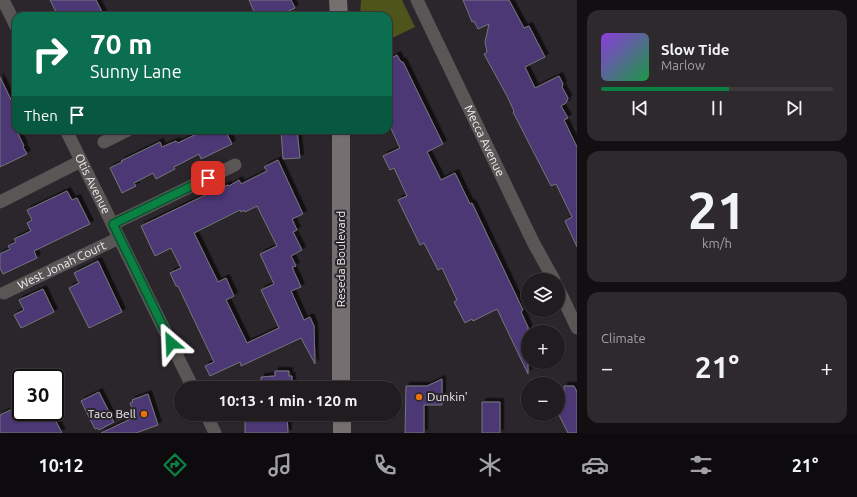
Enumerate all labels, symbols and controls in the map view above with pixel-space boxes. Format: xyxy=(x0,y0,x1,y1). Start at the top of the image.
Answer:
icon: right xyxy=(24,28,76,80)
text: 70 m xyxy=(90,28,152,59)
text: Slow Tide xyxy=(661,41,729,58)
text: Marlow xyxy=(661,58,705,72)
text: Sunny Lane xyxy=(90,61,182,81)
icon: previous xyxy=(629,97,651,119)
icon: pause xyxy=(706,97,728,119)
icon: next xyxy=(783,97,805,119)
street label: Mecca Avenue xyxy=(462,103,508,178)
icon: arrive xyxy=(66,104,88,126)
text: Then xyxy=(24,107,58,124)
street label: Otis Avenue xyxy=(73,151,113,216)
pin xyxy=(191,161,225,195)
icon: arrive xyxy=(197,167,219,189)
text: 21 xyxy=(688,181,746,239)
street label: Reseda Boulevard xyxy=(334,211,347,307)
text: km/h xyxy=(702,236,732,250)
street label: West Jonah Court xyxy=(15,238,108,292)
map controls xyxy=(521,273,565,421)
button: layers xyxy=(521,273,565,317)
position arrow xyxy=(150,322,192,364)
button: + xyxy=(521,325,565,369)
text: Climate xyxy=(601,331,646,345)
text: 21° xyxy=(695,350,739,384)
text: − xyxy=(601,355,613,380)
text: + xyxy=(821,355,833,380)
speed limit sign: 30 xyxy=(12,369,64,421)
button: − xyxy=(521,377,565,421)
place label: Dunkin' xyxy=(427,390,468,403)
text: 10:13 · 1 min · 120 m xyxy=(219,392,357,409)
marker: Dunkin' xyxy=(414,392,424,402)
place label: Taco Bell xyxy=(88,407,136,420)
marker: Taco Bell xyxy=(139,409,149,419)
icon: directions xyxy=(161,451,189,479)
icon: music xyxy=(266,451,294,479)
icon: phone xyxy=(371,451,399,479)
icon: climate xyxy=(476,451,504,479)
icon: car xyxy=(581,451,609,479)
icon: filters xyxy=(687,451,715,479)
text: 10:12 xyxy=(39,455,84,475)
text: 21° xyxy=(792,455,818,475)

